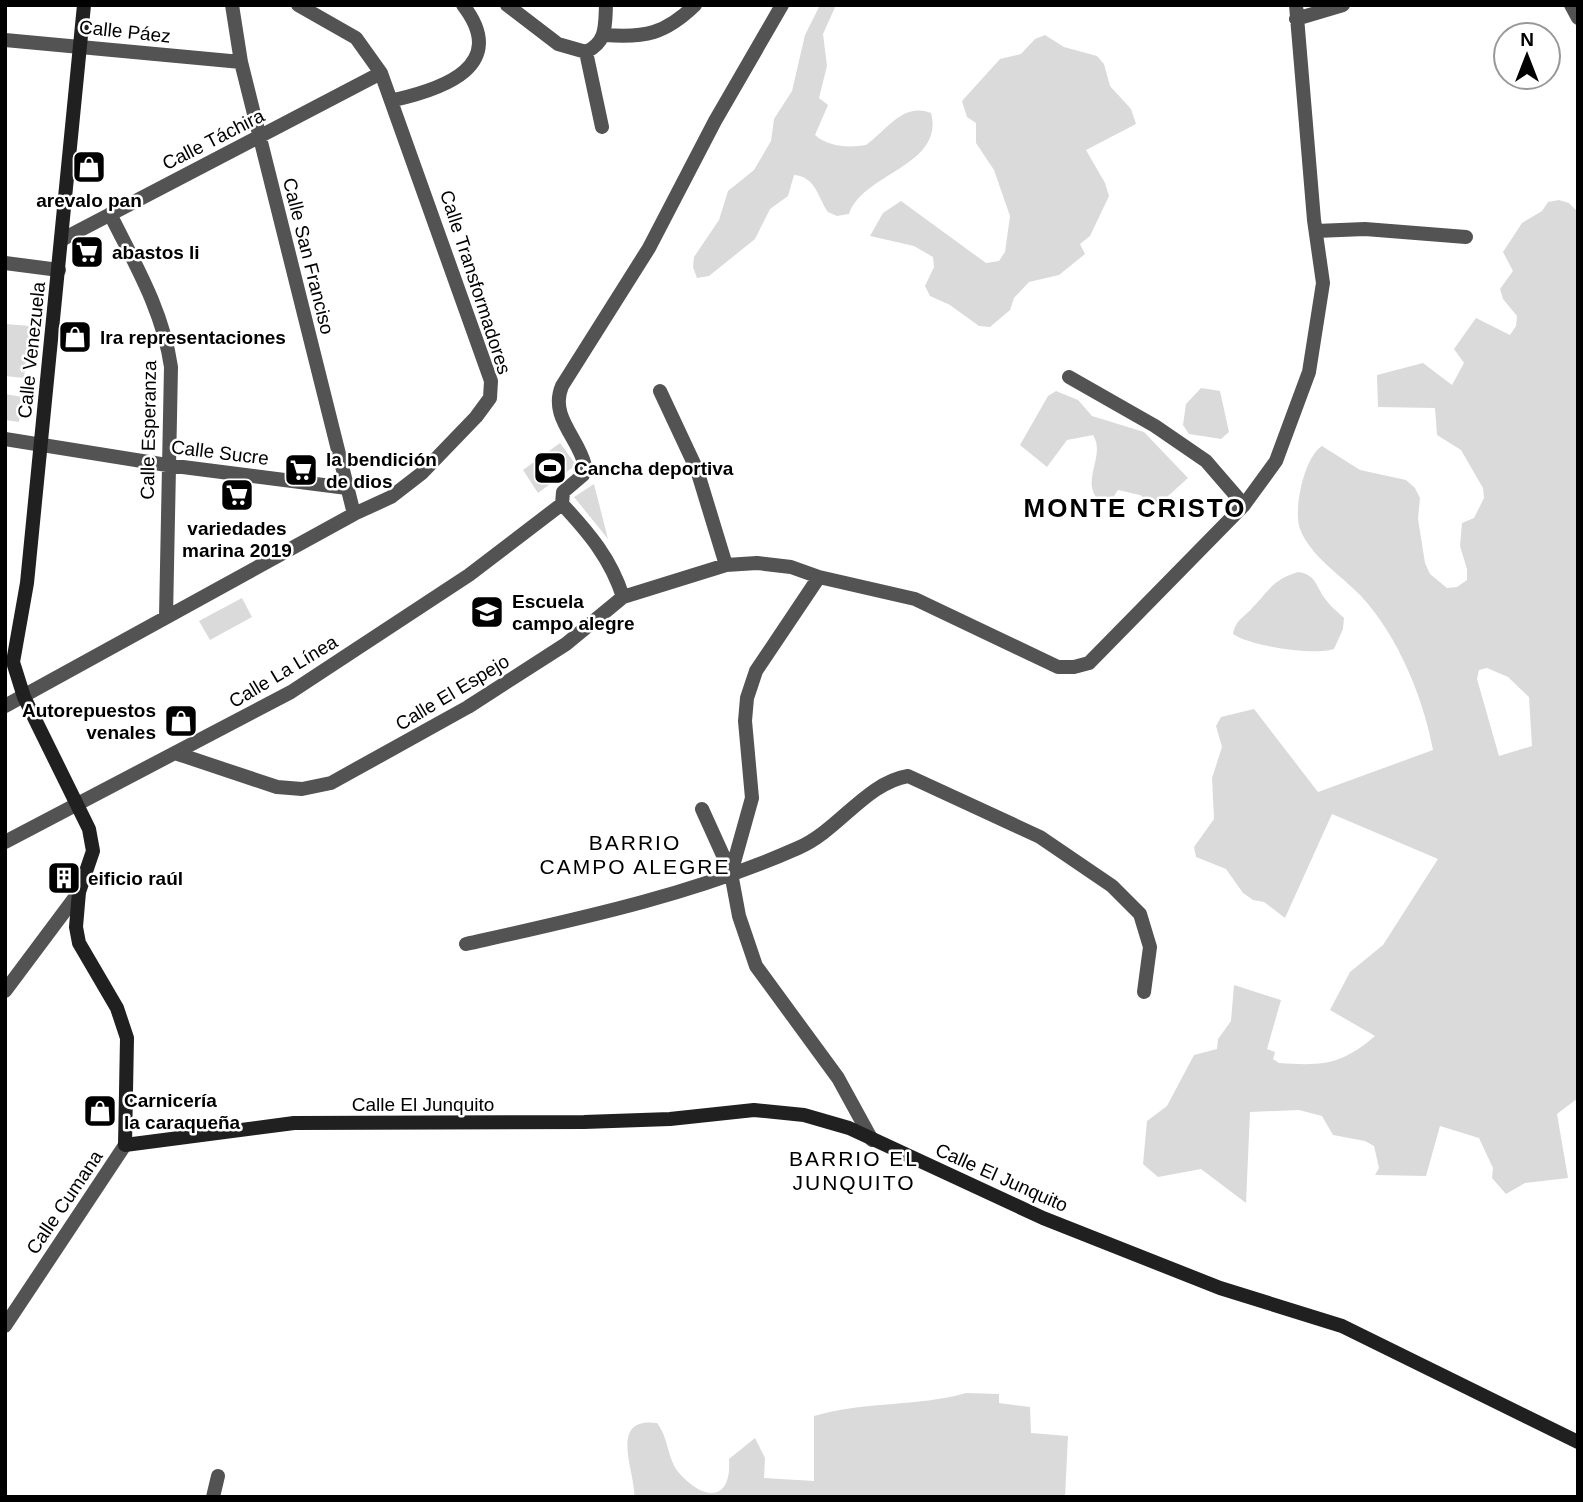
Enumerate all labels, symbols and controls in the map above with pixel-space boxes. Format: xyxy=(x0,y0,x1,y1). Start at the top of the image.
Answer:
street label: Calle Páez xyxy=(78,16,172,47)
north arrow xyxy=(1492,21,1562,91)
text: N xyxy=(1520,29,1534,50)
street label: Calle Táchira xyxy=(159,105,268,174)
shop icon: arevalo pan xyxy=(70,148,108,186)
street label: Calle San Franciso xyxy=(279,176,338,337)
street label: Calle Transformadores xyxy=(436,188,515,377)
place label: arevalo pan xyxy=(36,190,142,211)
supermarket icon: abastos li xyxy=(68,233,106,271)
place label: abastos li xyxy=(112,242,200,263)
street label: Calle Venezuela xyxy=(14,280,49,419)
shop icon: lra representaciones xyxy=(56,318,94,356)
place label: lra representaciones xyxy=(100,327,286,348)
street label: Calle Esperanza xyxy=(137,360,160,500)
street label: Calle Sucre xyxy=(170,436,270,469)
place label: la bendición de dios xyxy=(326,449,437,492)
sports icon: Cancha deportiva xyxy=(531,449,569,487)
supermarket icon: la bendición de dios xyxy=(282,451,320,489)
place label: Cancha deportiva xyxy=(574,458,734,479)
supermarket icon: variedades marina 2019 xyxy=(218,476,256,514)
district label: MONTE CRISTO xyxy=(1024,493,1246,523)
place label: variedades marina 2019 xyxy=(182,518,292,561)
place label: Escuela campo alegre xyxy=(512,591,635,634)
school or university icon: Escuela campo alegre xyxy=(468,593,506,631)
street label: Calle La Línea xyxy=(225,631,342,712)
street label: Calle El Espejo xyxy=(392,650,513,735)
place label: Autorepuestos venales xyxy=(22,700,156,743)
shop icon: Autorepuestos venales xyxy=(162,702,200,740)
district label: BARRIO CAMPO ALEGRE xyxy=(540,831,730,878)
building icon: eificio raúl xyxy=(45,859,83,897)
place label: eificio raúl xyxy=(88,868,183,889)
place label: Carnicería la caraqueña xyxy=(124,1090,241,1133)
shop icon: Carnicería la caraqueña xyxy=(81,1092,119,1130)
street label: Calle El Junquito xyxy=(352,1094,494,1115)
street label: Calle El Junquito xyxy=(932,1139,1071,1216)
street label: Calle Cumana xyxy=(22,1146,107,1258)
district label: BARRIO EL JUNQUITO xyxy=(789,1147,919,1194)

